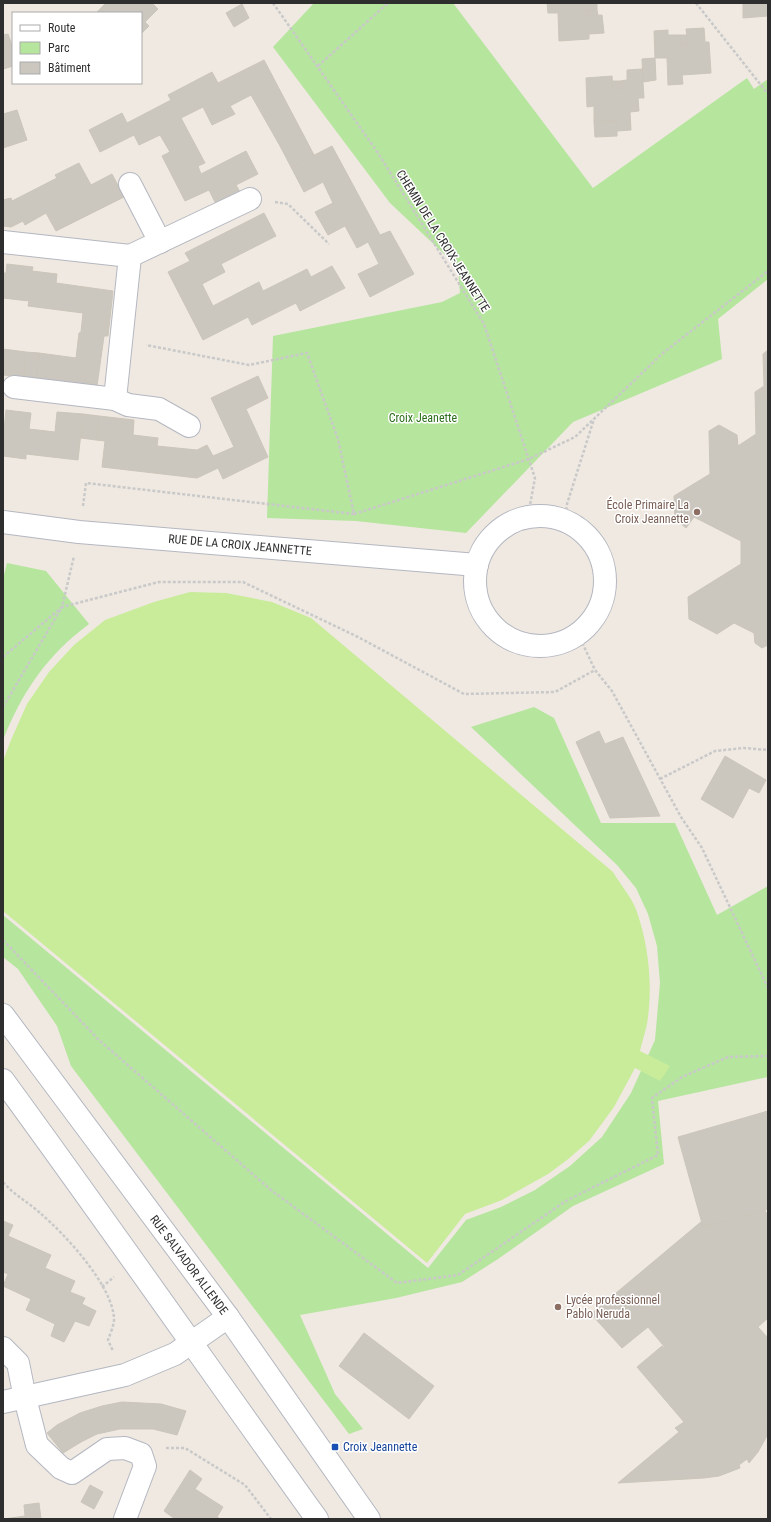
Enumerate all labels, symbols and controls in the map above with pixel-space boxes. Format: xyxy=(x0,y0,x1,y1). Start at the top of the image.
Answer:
legend xyxy=(12,12,142,84)
text: Route xyxy=(48,21,76,35)
text: Parc xyxy=(48,41,70,55)
text: Bâtiment xyxy=(48,61,91,75)
street label: CHEMIN DE LA CROIX-JEANNETTE xyxy=(393,168,493,314)
park label: Croix Jeanette xyxy=(389,411,458,425)
place label: École Primaire La Croix Jeannette xyxy=(606,497,689,526)
marker: École Primaire La Croix Jeannette xyxy=(692,507,702,517)
street label: RUE DE LA CROIX JEANNETTE xyxy=(168,532,312,558)
street label: RUE SALVADOR ALLENDE xyxy=(147,1213,231,1317)
place label: Lycée professionnel Pablo Neruda xyxy=(566,1293,660,1321)
marker: Lycée professionnel Pablo Neruda xyxy=(553,1302,563,1312)
place label: Croix Jeannette xyxy=(343,1440,418,1454)
marker: Croix Jeannette xyxy=(330,1442,340,1452)

